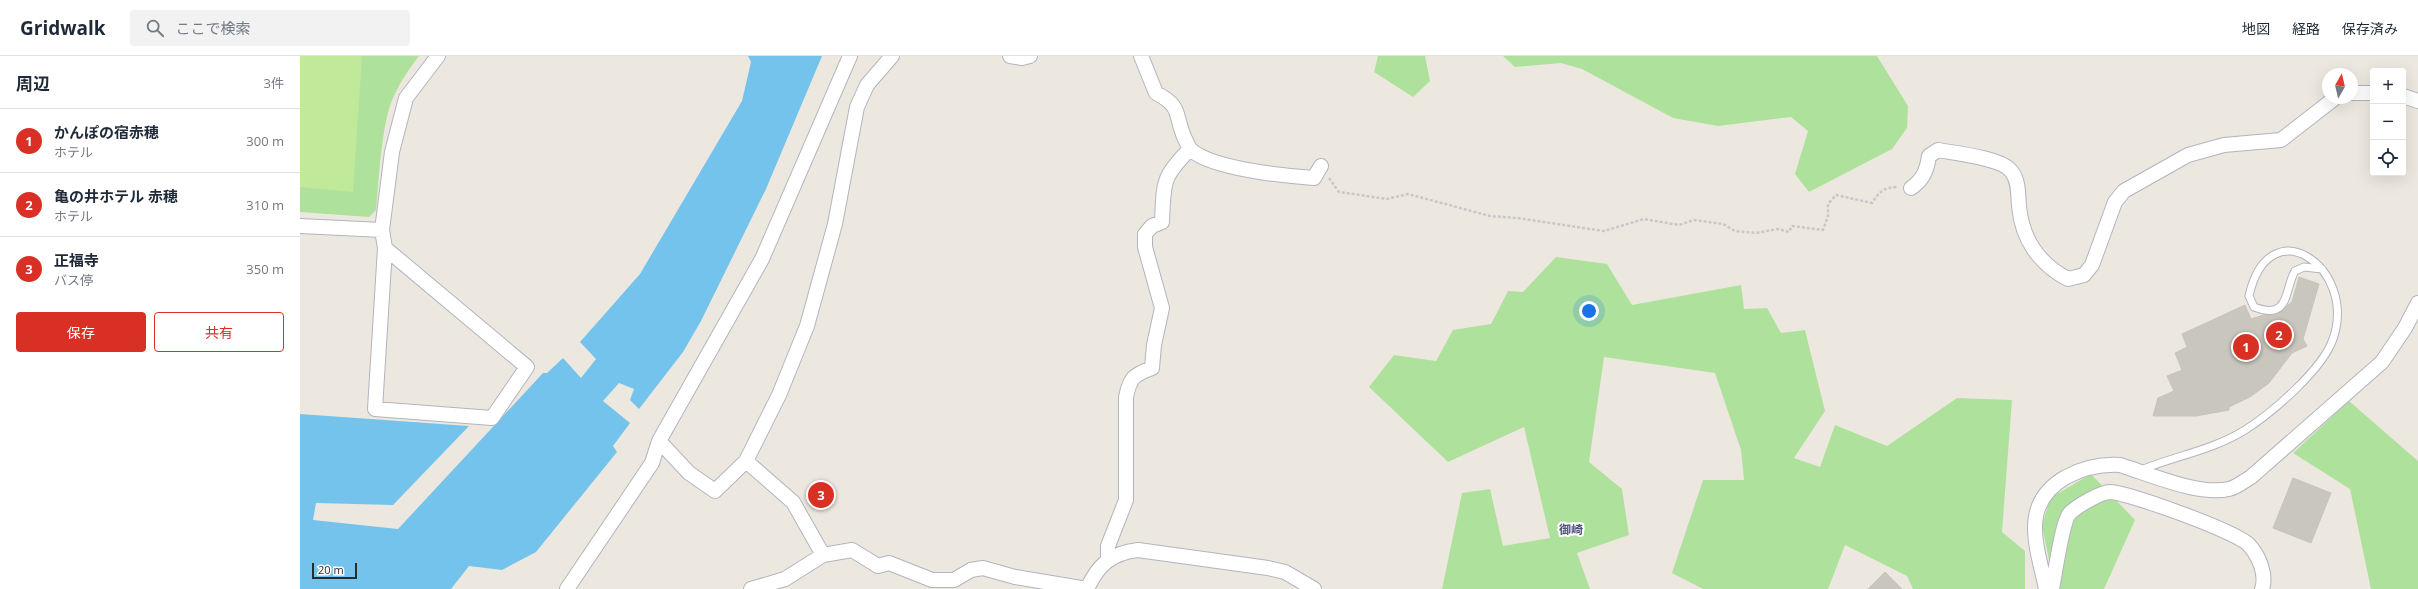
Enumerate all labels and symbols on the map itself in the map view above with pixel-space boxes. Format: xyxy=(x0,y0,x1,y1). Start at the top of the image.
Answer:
north arrow xyxy=(2322,68,2358,104)
your location xyxy=(1579,301,1599,321)
pin: 2 xyxy=(2266,320,2292,350)
pin: 1 xyxy=(2233,332,2259,362)
pin: 3 xyxy=(808,480,834,510)
district label: 御崎 xyxy=(1559,521,1583,538)
scale bar xyxy=(312,561,357,580)

